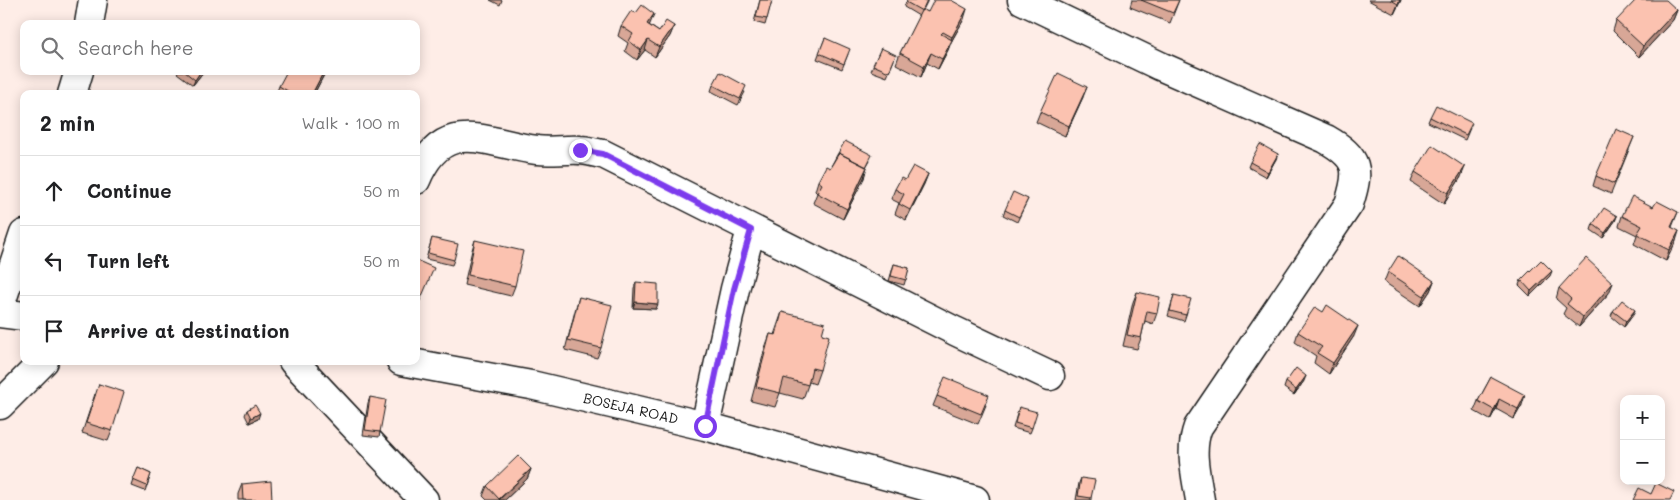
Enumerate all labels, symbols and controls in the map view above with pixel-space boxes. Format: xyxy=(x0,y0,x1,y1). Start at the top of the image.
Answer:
search box xyxy=(20,20,420,75)
icon: search xyxy=(38,34,66,62)
text: Search here xyxy=(78,35,194,60)
text: 2 min xyxy=(40,109,95,136)
text: Walk · 100 m xyxy=(301,112,400,133)
route end xyxy=(569,139,592,162)
icon: ahead xyxy=(40,177,68,205)
text: Continue xyxy=(87,178,172,203)
text: 50 m xyxy=(363,180,400,201)
icon: left xyxy=(40,247,68,275)
text: Turn left xyxy=(87,248,170,273)
text: 50 m xyxy=(363,250,400,271)
icon: arrive xyxy=(40,317,68,345)
text: Arrive at destination xyxy=(87,318,290,343)
street label: BOSEJA ROAD xyxy=(582,388,680,428)
map controls xyxy=(1620,395,1665,485)
button: + xyxy=(1620,395,1665,440)
route start xyxy=(694,415,717,438)
button: − xyxy=(1620,440,1665,485)

